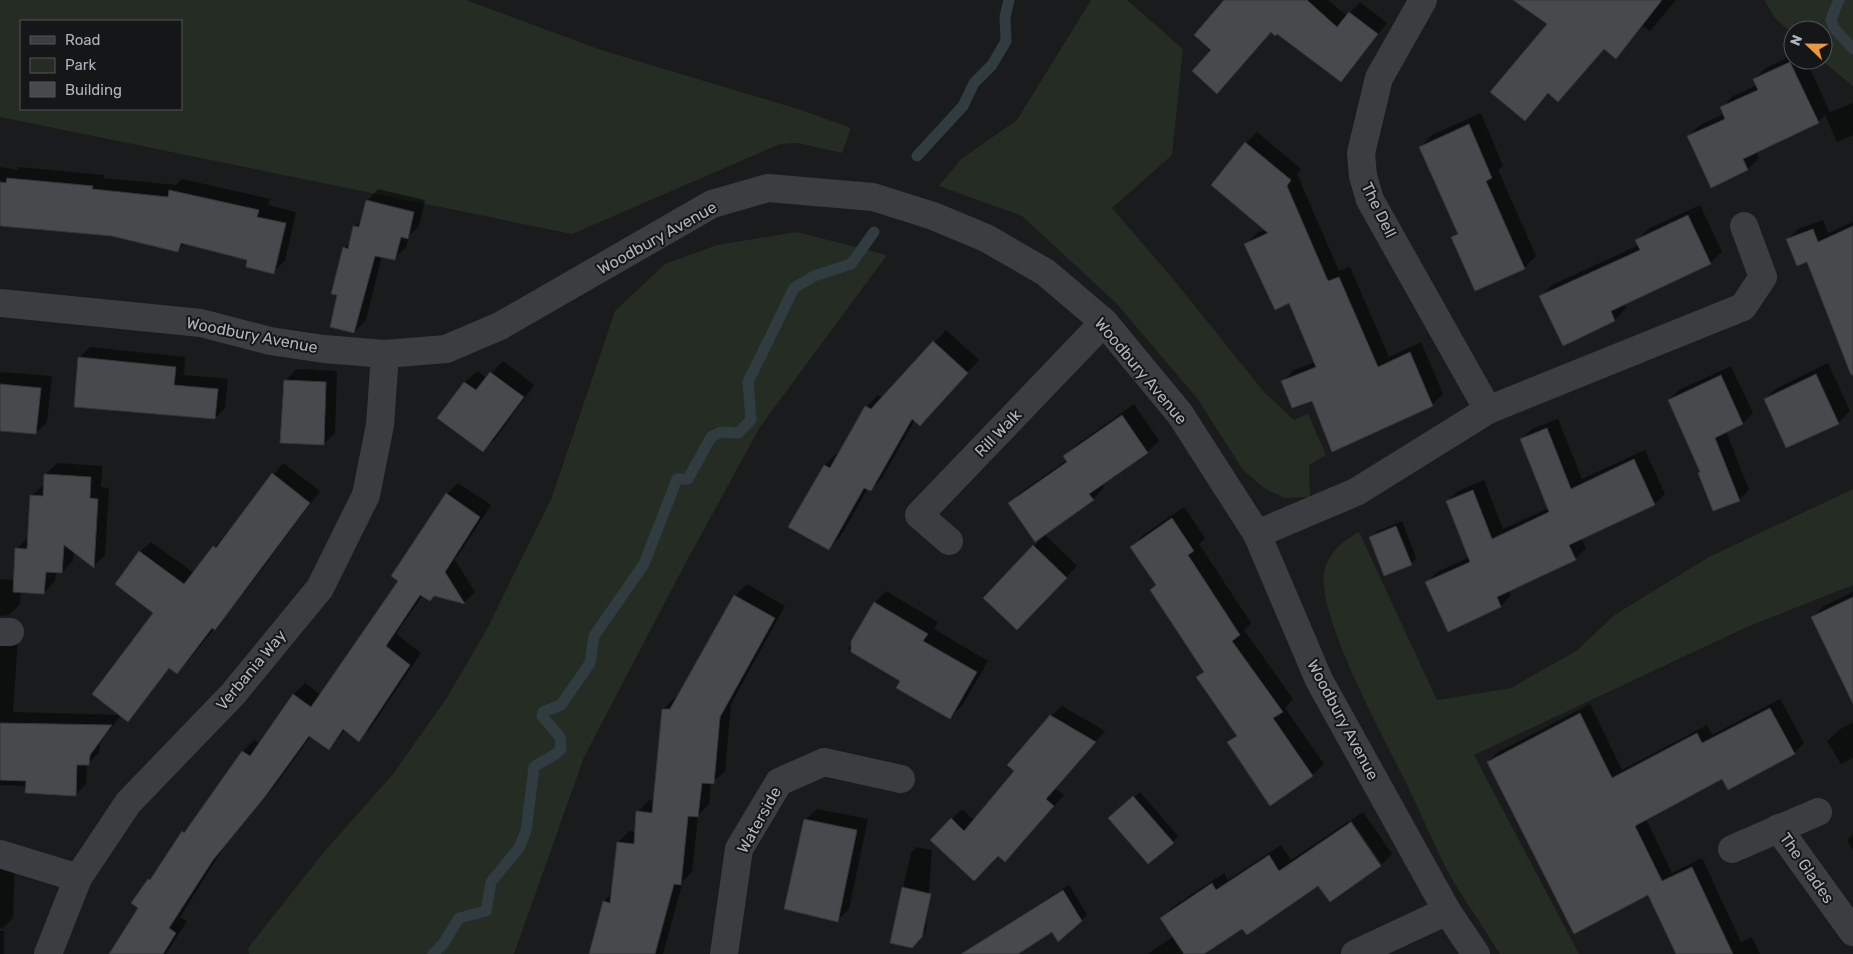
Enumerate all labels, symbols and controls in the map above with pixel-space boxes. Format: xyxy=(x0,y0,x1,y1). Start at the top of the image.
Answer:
legend xyxy=(20,20,182,110)
north arrow xyxy=(1783,20,1833,70)
text: Road xyxy=(65,31,101,49)
text: N xyxy=(1787,32,1806,48)
text: Park xyxy=(65,56,96,74)
text: Building xyxy=(65,81,122,99)
street label: The Dell xyxy=(1357,179,1401,241)
street label: Woodbury Avenue xyxy=(594,197,720,279)
street label: Woodbury Avenue xyxy=(185,313,319,357)
street label: Woodbury Avenue xyxy=(1091,314,1191,428)
street label: Rill Walk xyxy=(971,405,1026,461)
street label: Verbania Way xyxy=(212,626,290,714)
street label: Woodbury Avenue xyxy=(1303,657,1383,783)
street label: Waterside xyxy=(733,783,785,857)
street label: The Glades xyxy=(1776,829,1838,907)

